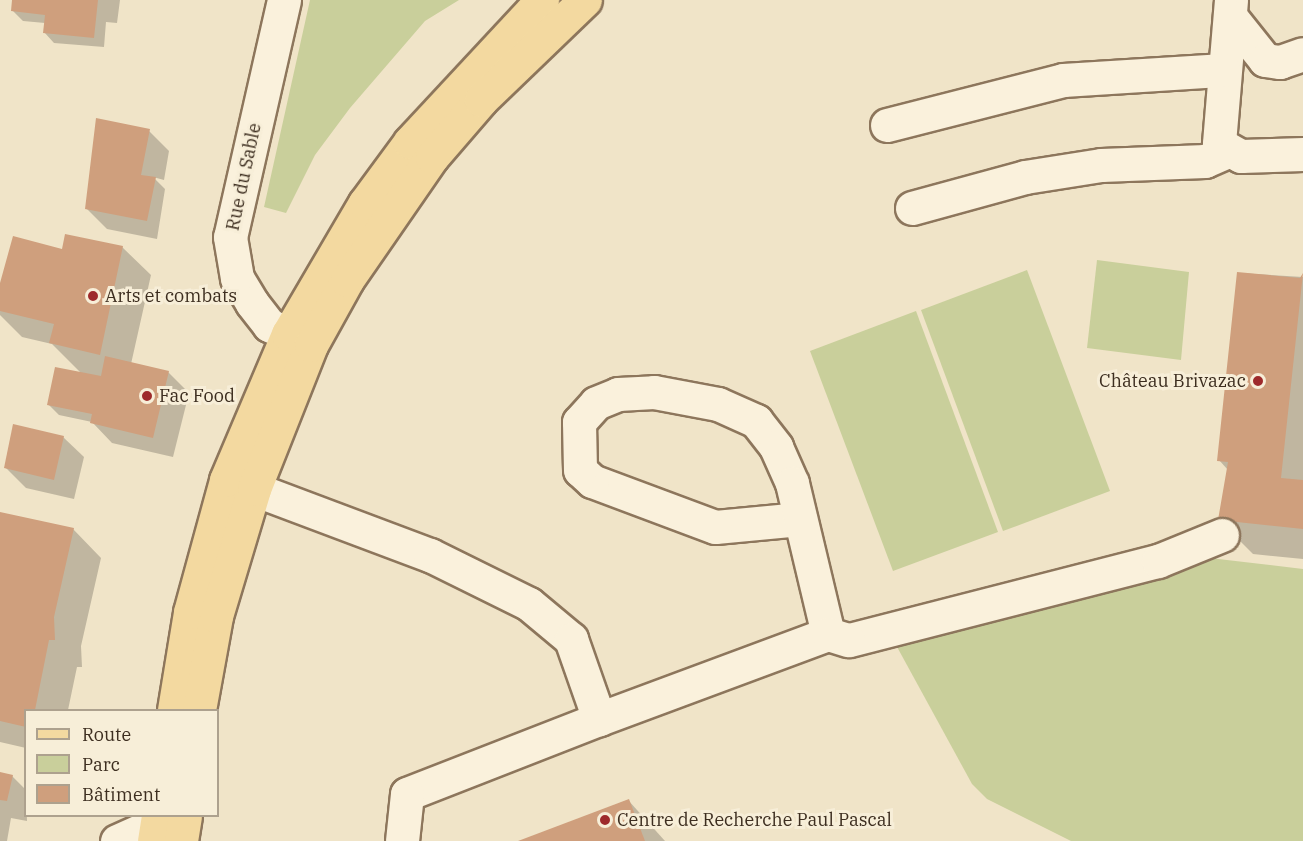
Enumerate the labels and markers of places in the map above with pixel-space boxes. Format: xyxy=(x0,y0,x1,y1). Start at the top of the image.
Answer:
place label: Arts et combats xyxy=(105,285,237,307)
marker: Arts et combats xyxy=(86,289,100,303)
place label: Château Brivazac xyxy=(1099,370,1246,392)
marker: Château Brivazac xyxy=(1251,374,1265,388)
place label: Fac Food xyxy=(159,385,235,407)
marker: Fac Food xyxy=(140,389,154,403)
place label: Centre de Recherche Paul Pascal xyxy=(617,809,892,831)
marker: Centre de Recherche Paul Pascal xyxy=(598,813,612,827)

